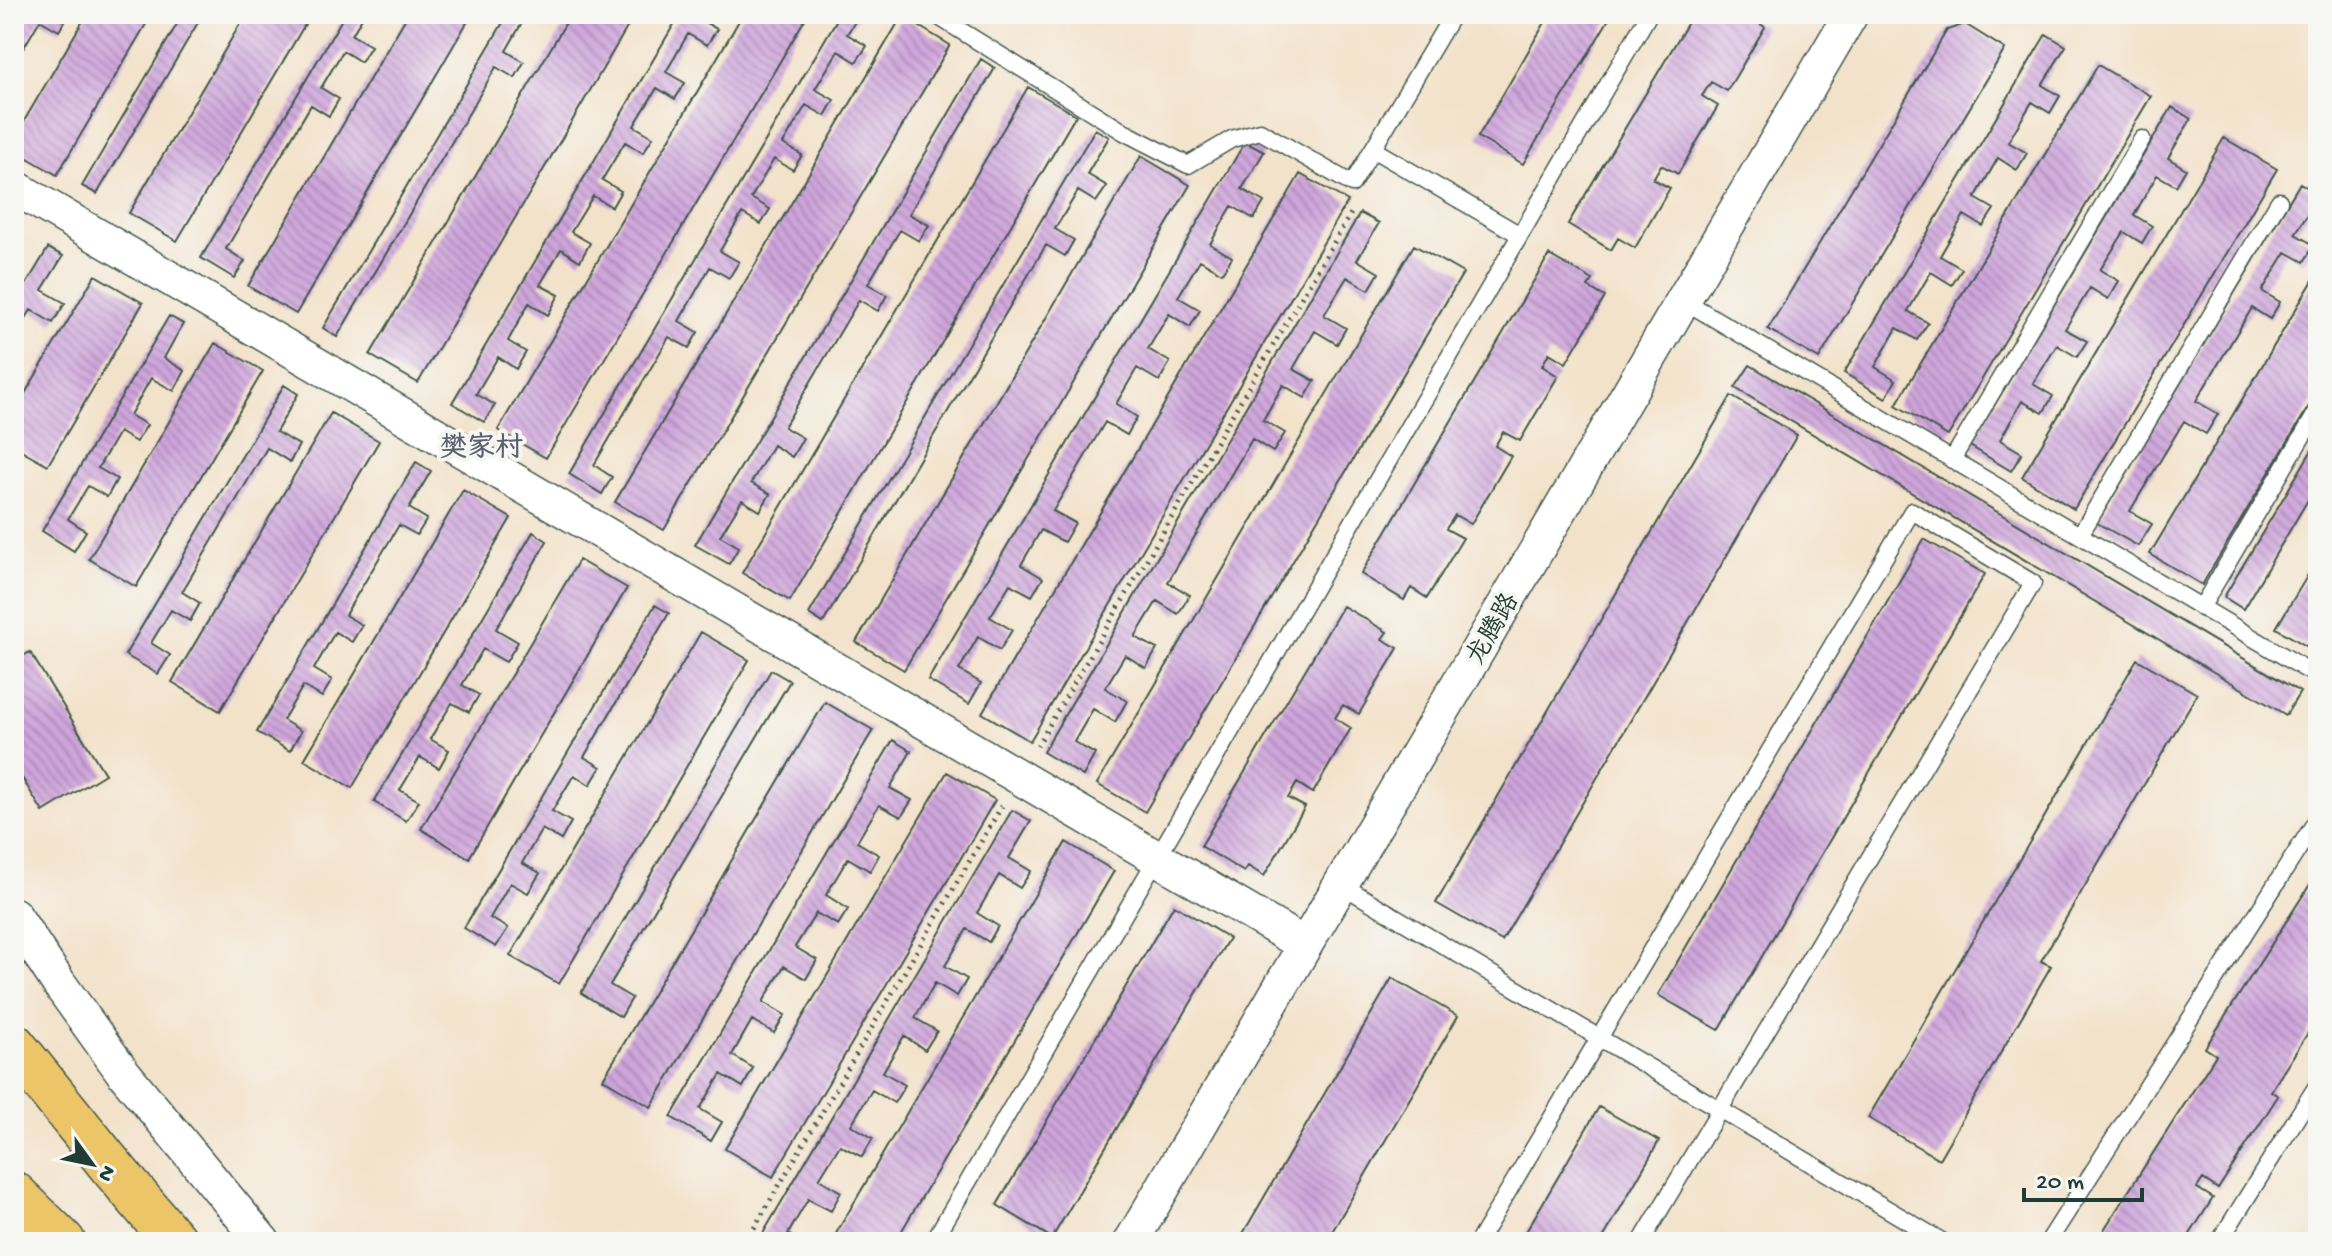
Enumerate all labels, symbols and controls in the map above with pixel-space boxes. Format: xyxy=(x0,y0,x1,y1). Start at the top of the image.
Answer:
district label: 樊家村 xyxy=(439,432,523,466)
street label: 龙腾路 xyxy=(1460,588,1528,672)
north arrow xyxy=(52,1124,132,1204)
scale bar xyxy=(2024,1152,2142,1202)
text: N xyxy=(91,1160,120,1186)
text: 20 m xyxy=(2036,1169,2084,1198)

